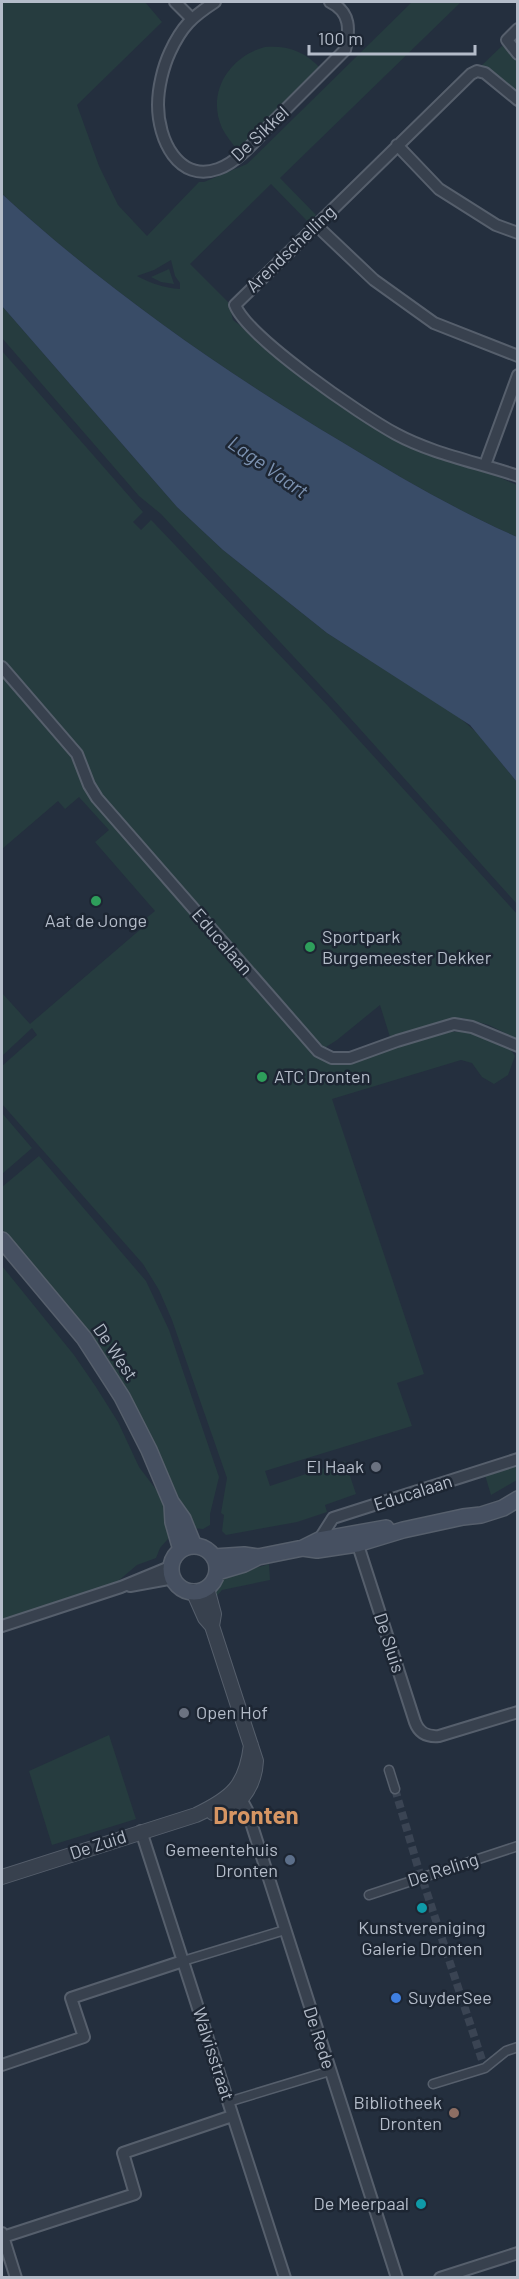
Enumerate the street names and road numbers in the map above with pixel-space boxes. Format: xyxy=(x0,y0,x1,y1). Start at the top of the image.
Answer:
street label: De Sikkel xyxy=(226,101,293,165)
street label: Arendschelling xyxy=(241,200,340,296)
street label: Educalaan xyxy=(188,903,258,979)
street label: De West xyxy=(89,1319,143,1384)
street label: Educalaan xyxy=(371,1469,455,1515)
street label: De Sluis xyxy=(370,1610,410,1676)
street label: De Zuid xyxy=(67,1825,129,1864)
street label: De Reling xyxy=(405,1847,481,1891)
street label: Walvisstraat xyxy=(189,2004,239,2103)
street label: De Rede xyxy=(300,2004,340,2072)

